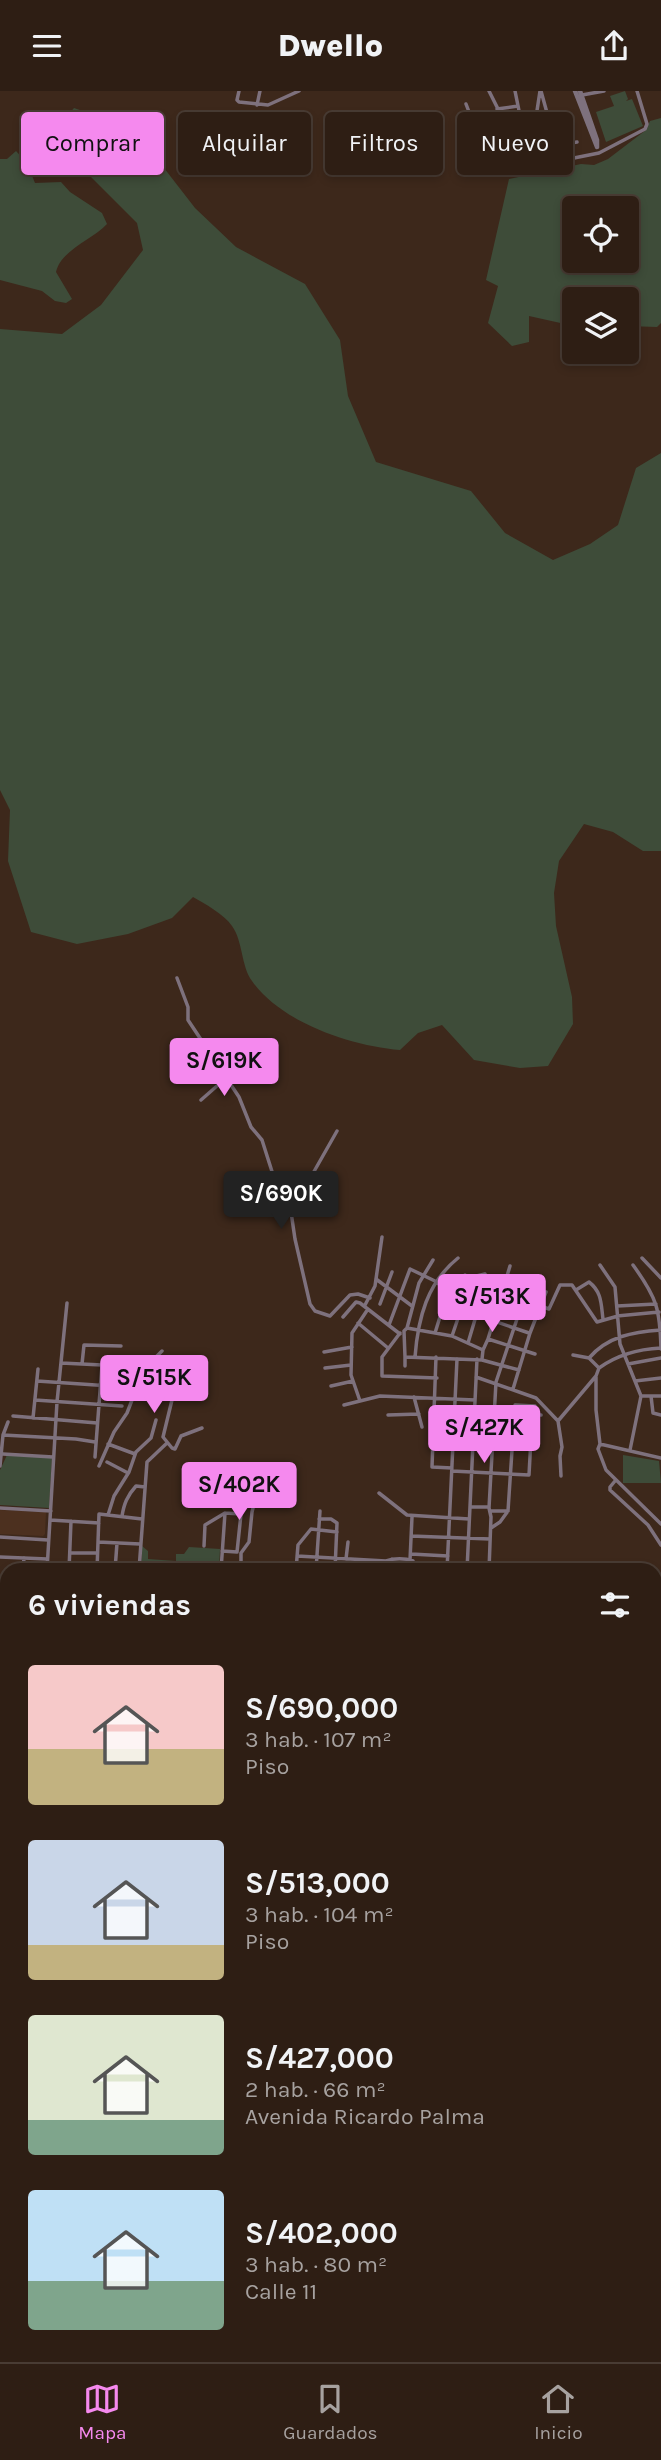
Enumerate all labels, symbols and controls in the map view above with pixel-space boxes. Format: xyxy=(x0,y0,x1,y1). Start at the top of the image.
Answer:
icon: menu xyxy=(28,27,66,65)
text: Dwello xyxy=(278,27,383,64)
icon: share xyxy=(595,27,633,65)
chip: Comprar xyxy=(21,112,164,175)
chip: Alquilar xyxy=(178,112,311,175)
chip: Filtros xyxy=(325,112,443,175)
chip: Nuevo xyxy=(457,112,573,175)
map controls xyxy=(562,196,639,364)
button: locate xyxy=(562,196,639,273)
button: layers xyxy=(562,287,639,364)
pin: S/619K xyxy=(167,1039,281,1098)
text: S/619K xyxy=(186,1047,262,1074)
pin: S/690K xyxy=(224,1171,338,1231)
text: S/690K xyxy=(239,1180,323,1207)
pin: S/513K xyxy=(435,1275,549,1334)
text: S/513K xyxy=(454,1283,530,1310)
pin: S/515K xyxy=(97,1355,211,1415)
text: S/515K xyxy=(116,1364,192,1391)
pin: S/427K xyxy=(427,1405,541,1465)
text: S/427K xyxy=(444,1414,524,1441)
pin: S/402K xyxy=(182,1463,296,1522)
text: S/402K xyxy=(198,1471,280,1498)
icon: filters xyxy=(596,1586,634,1624)
text: 6 viviendas xyxy=(28,1587,191,1623)
text: S/690,000 xyxy=(245,1690,398,1726)
icon: home xyxy=(84,1693,168,1777)
text: 3 hab. · 107 m² xyxy=(245,1726,392,1753)
text: Piso xyxy=(245,1753,289,1780)
text: S/513,000 xyxy=(245,1865,390,1901)
icon: home xyxy=(84,1868,168,1952)
text: 3 hab. · 104 m² xyxy=(245,1901,394,1928)
text: Piso xyxy=(245,1928,289,1955)
text: S/427,000 xyxy=(245,2040,394,2076)
icon: home xyxy=(84,2043,168,2127)
text: 2 hab. · 66 m² xyxy=(245,2076,386,2103)
text: Avenida Ricardo Palma xyxy=(245,2103,485,2130)
text: S/402,000 xyxy=(245,2215,398,2251)
icon: home xyxy=(84,2218,168,2302)
text: 3 hab. · 80 m² xyxy=(245,2251,387,2278)
text: Calle 11 xyxy=(245,2278,317,2305)
tab: Mapa xyxy=(78,2380,126,2444)
tab: Guardados xyxy=(283,2380,378,2444)
tab: Inicio xyxy=(534,2380,583,2444)

